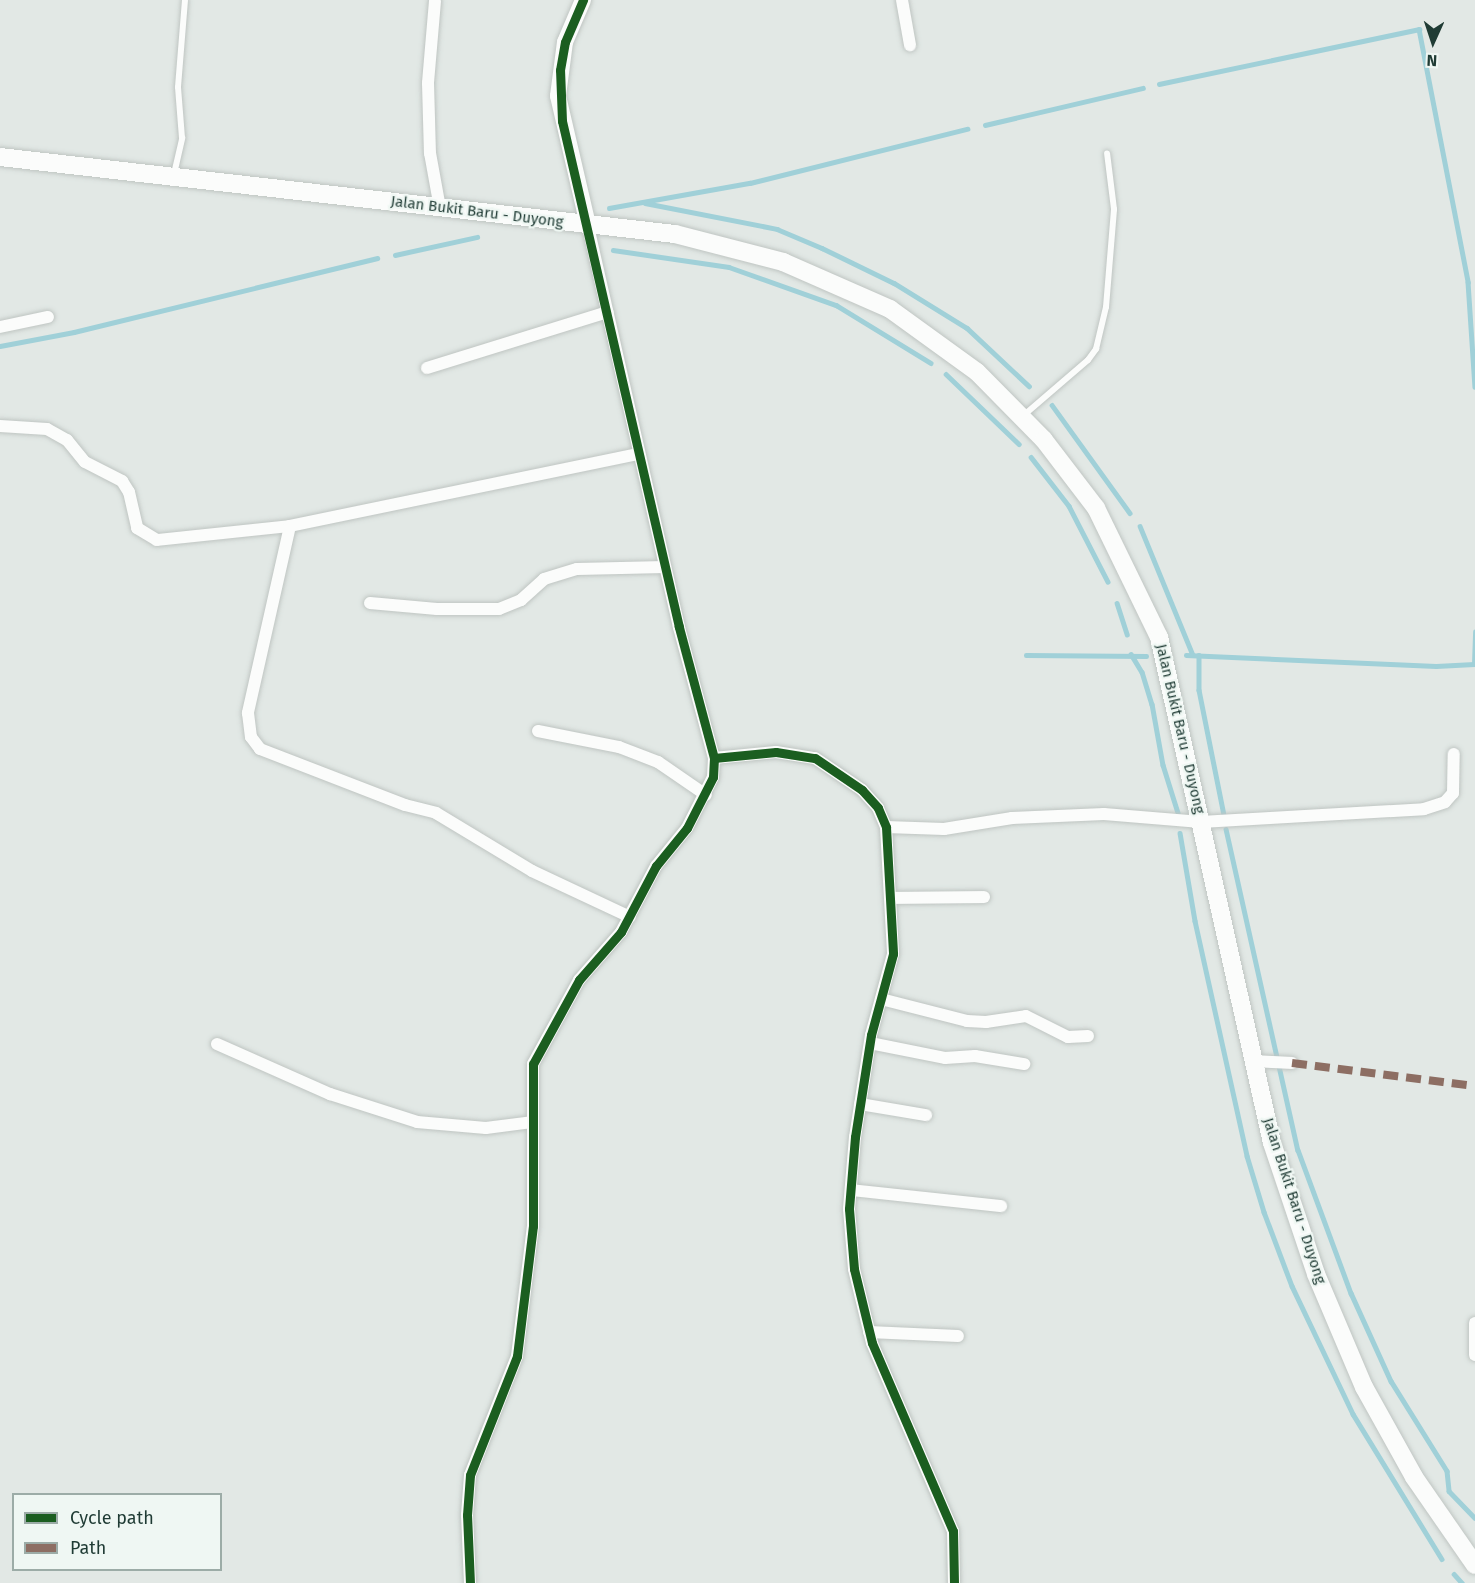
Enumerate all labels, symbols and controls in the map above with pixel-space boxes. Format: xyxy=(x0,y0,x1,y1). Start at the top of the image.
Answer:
north arrow xyxy=(1403,12,1463,72)
text: N xyxy=(1426,51,1438,70)
street label: Jalan Bukit Baru - Duyong xyxy=(390,192,564,232)
street label: Jalan Bukit Baru - Duyong xyxy=(1152,642,1208,816)
street label: Jalan Bukit Baru - Duyong xyxy=(1259,1116,1329,1286)
legend xyxy=(12,1493,222,1571)
text: Cycle path xyxy=(70,1507,154,1529)
text: Path xyxy=(70,1537,106,1559)

